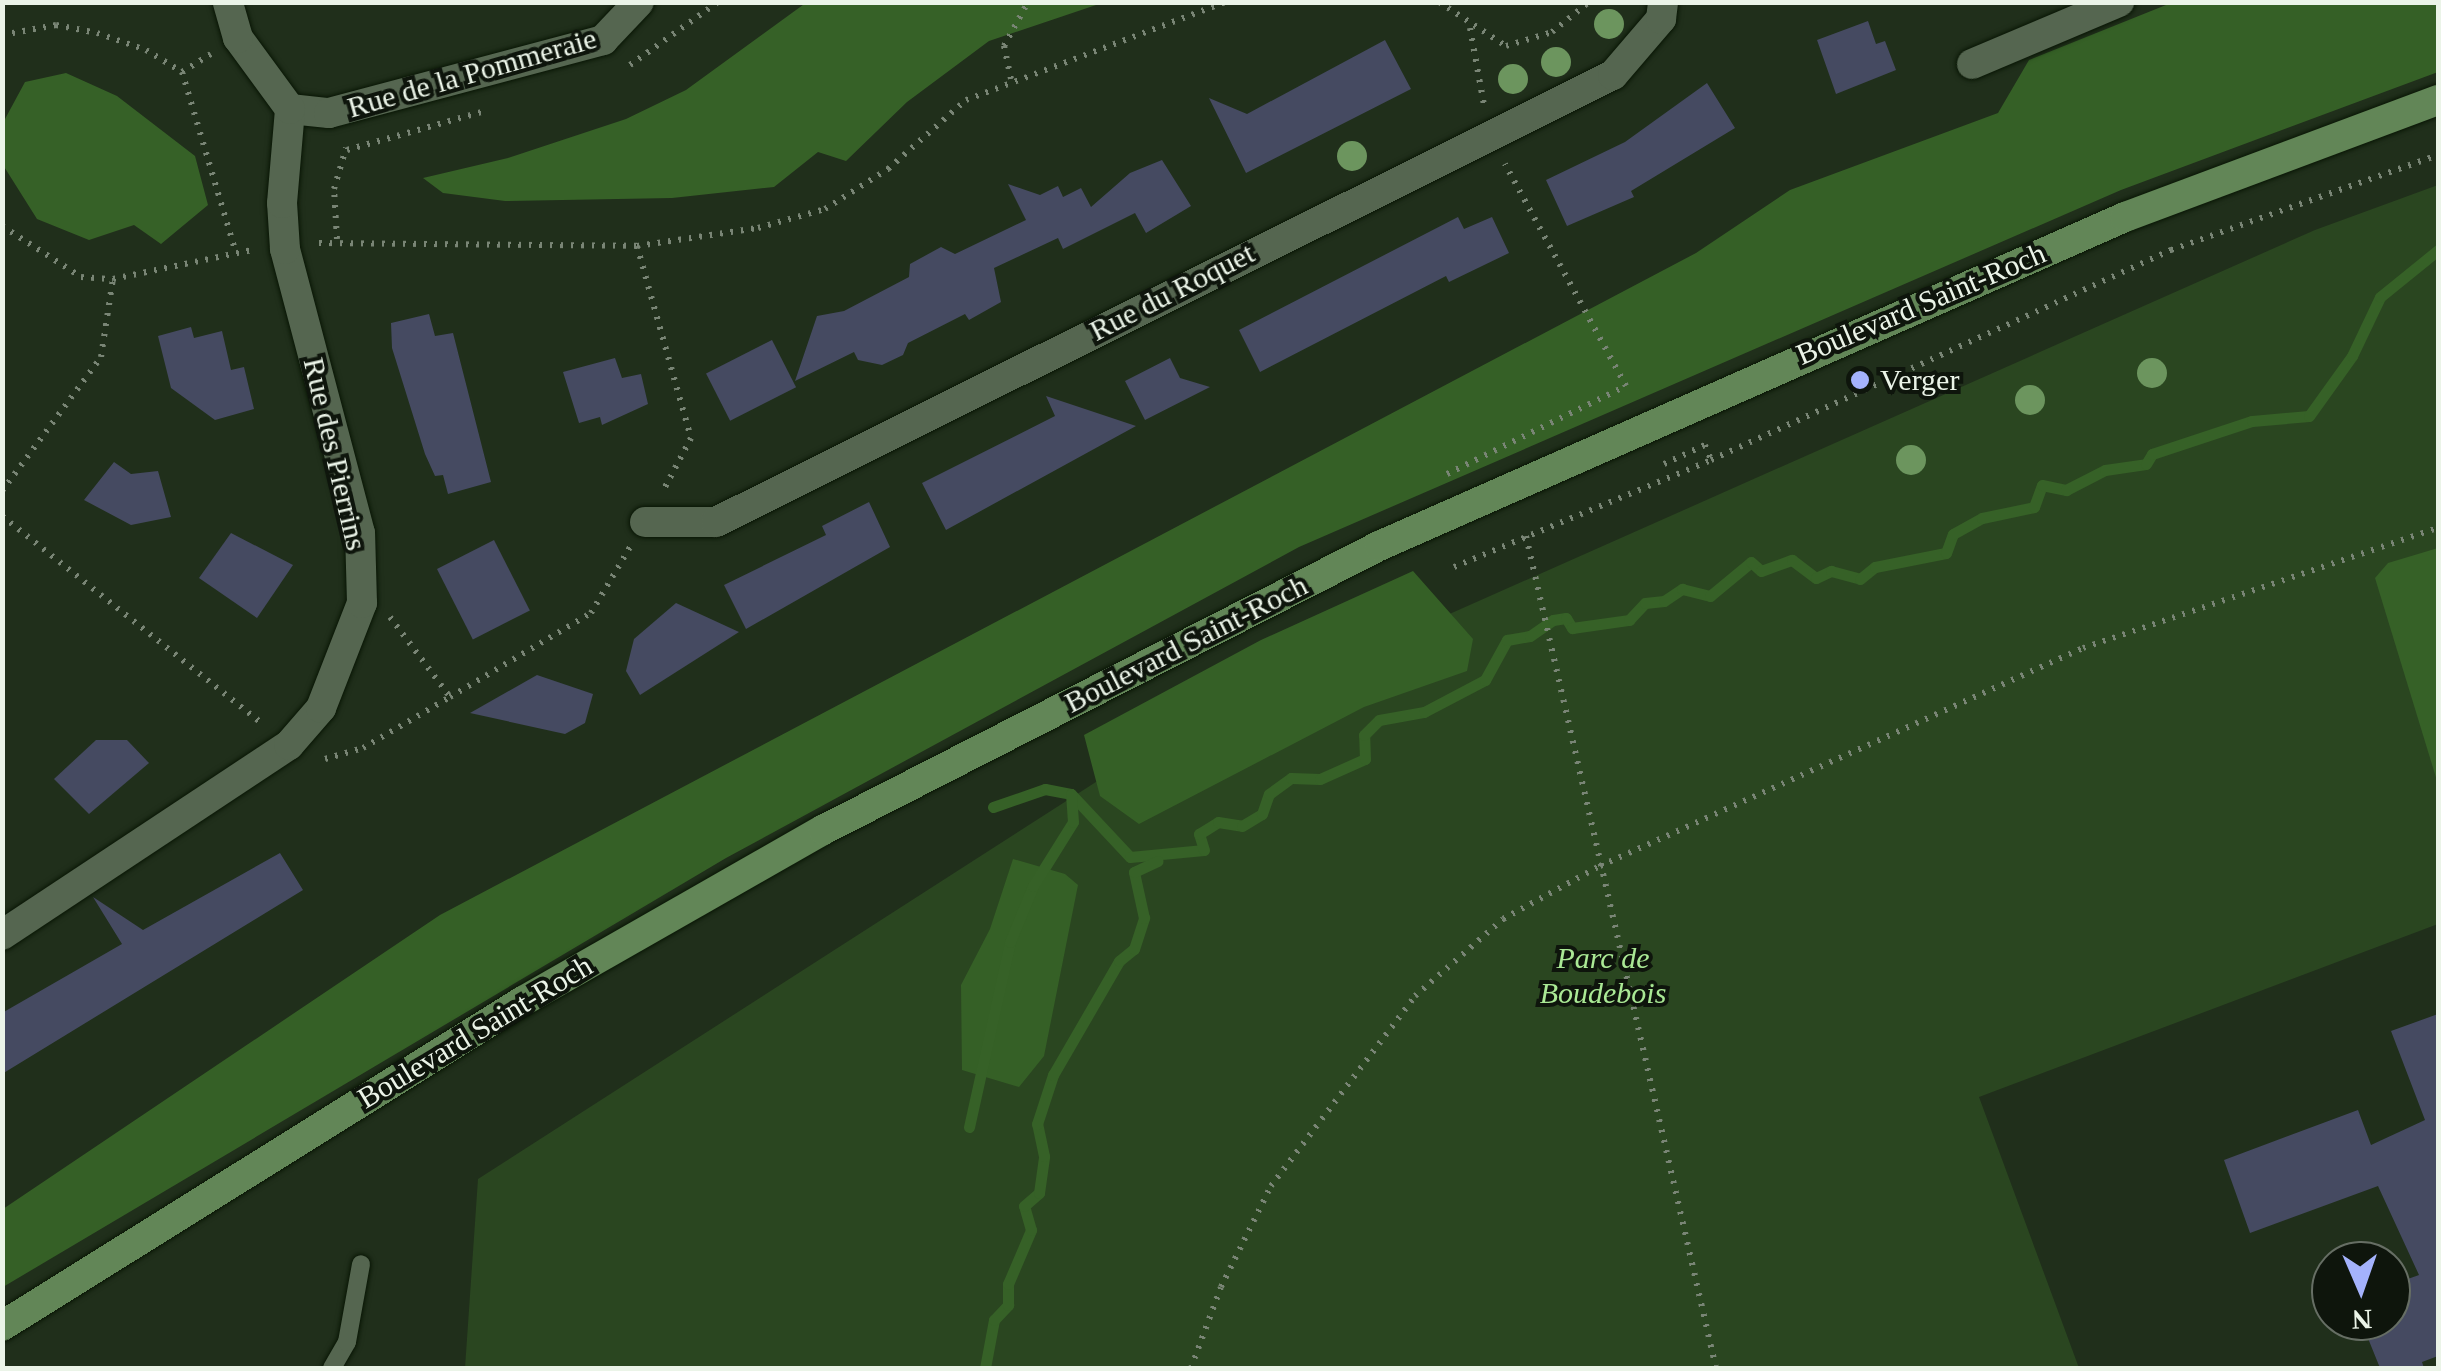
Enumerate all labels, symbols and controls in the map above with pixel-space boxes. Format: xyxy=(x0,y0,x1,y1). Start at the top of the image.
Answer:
street label: Rue de la Pommeraie xyxy=(343,20,601,126)
street label: Rue du Roquet xyxy=(1084,235,1260,349)
street label: Boulevard Saint-Roch xyxy=(1791,235,2051,373)
street label: Rue des Pierrins xyxy=(295,354,375,554)
place label: Verger xyxy=(1880,362,1959,398)
marker: Verger xyxy=(1849,369,1871,391)
street label: Boulevard Saint-Roch xyxy=(1059,567,1313,721)
park label: Parc de Boudebois xyxy=(1540,940,1666,1010)
street label: Boulevard Saint-Roch xyxy=(351,948,599,1116)
north arrow xyxy=(2311,1241,2411,1341)
text: N xyxy=(2351,1304,2373,1335)

